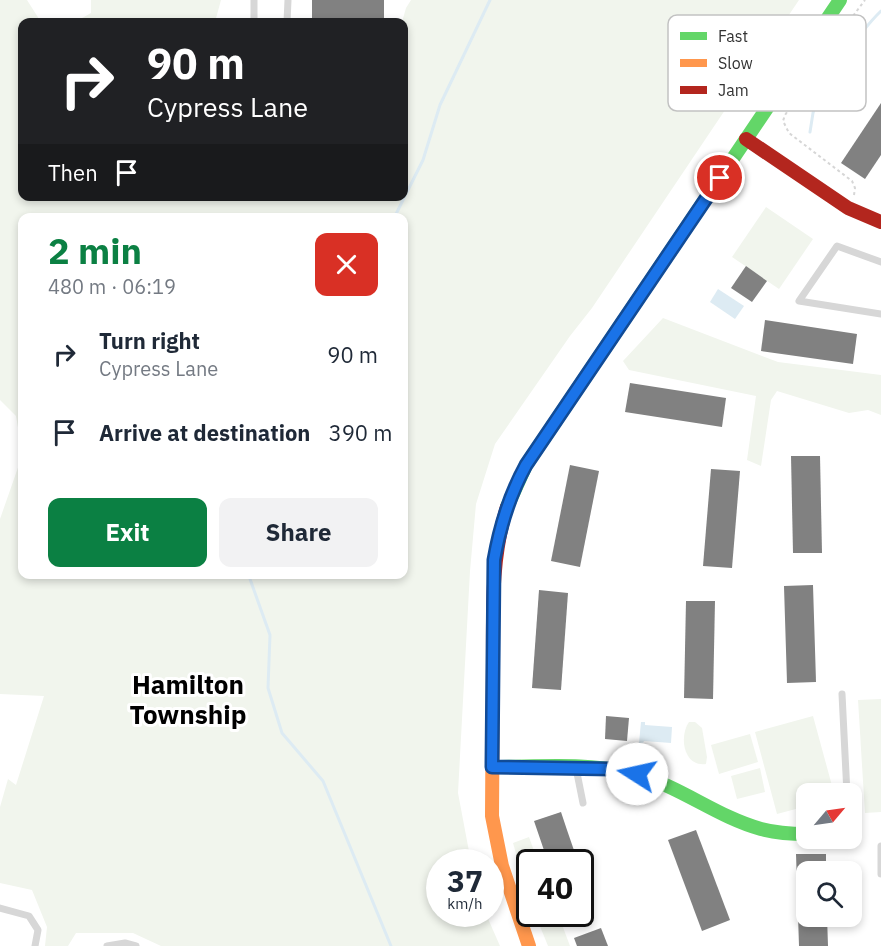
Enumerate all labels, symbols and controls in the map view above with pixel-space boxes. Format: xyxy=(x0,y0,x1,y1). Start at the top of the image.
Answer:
legend xyxy=(668,15,866,111)
text: Fast xyxy=(718,26,748,46)
text: 90 m xyxy=(147,36,245,91)
icon: right xyxy=(48,42,126,120)
text: Slow xyxy=(718,53,753,73)
text: Jam xyxy=(718,80,749,100)
text: Cypress Lane xyxy=(147,89,308,124)
pin xyxy=(694,152,745,203)
icon: arrive xyxy=(110,156,143,189)
text: Then xyxy=(48,158,98,187)
icon: arrive xyxy=(703,161,736,194)
text: 2 min xyxy=(48,227,142,274)
button: close xyxy=(315,233,378,296)
text: 480 m · 06:19 xyxy=(48,273,176,300)
text: Turn right xyxy=(99,326,200,355)
icon: right xyxy=(48,338,81,371)
text: 90 m xyxy=(327,340,378,369)
text: Cypress Lane xyxy=(99,355,218,382)
icon: arrive xyxy=(48,416,81,449)
text: Arrive at destination xyxy=(99,418,310,447)
text: 390 m xyxy=(328,418,392,447)
button: Exit xyxy=(48,498,207,567)
button: Share xyxy=(219,498,378,567)
district label: Hamilton Township xyxy=(129,667,247,731)
position arrow xyxy=(605,742,669,806)
north arrow xyxy=(796,783,862,849)
map controls xyxy=(796,783,862,927)
speed limit sign: 40 xyxy=(516,849,594,927)
text: 37 xyxy=(447,861,483,900)
button: search xyxy=(796,861,862,927)
text: km/h xyxy=(447,894,483,913)

